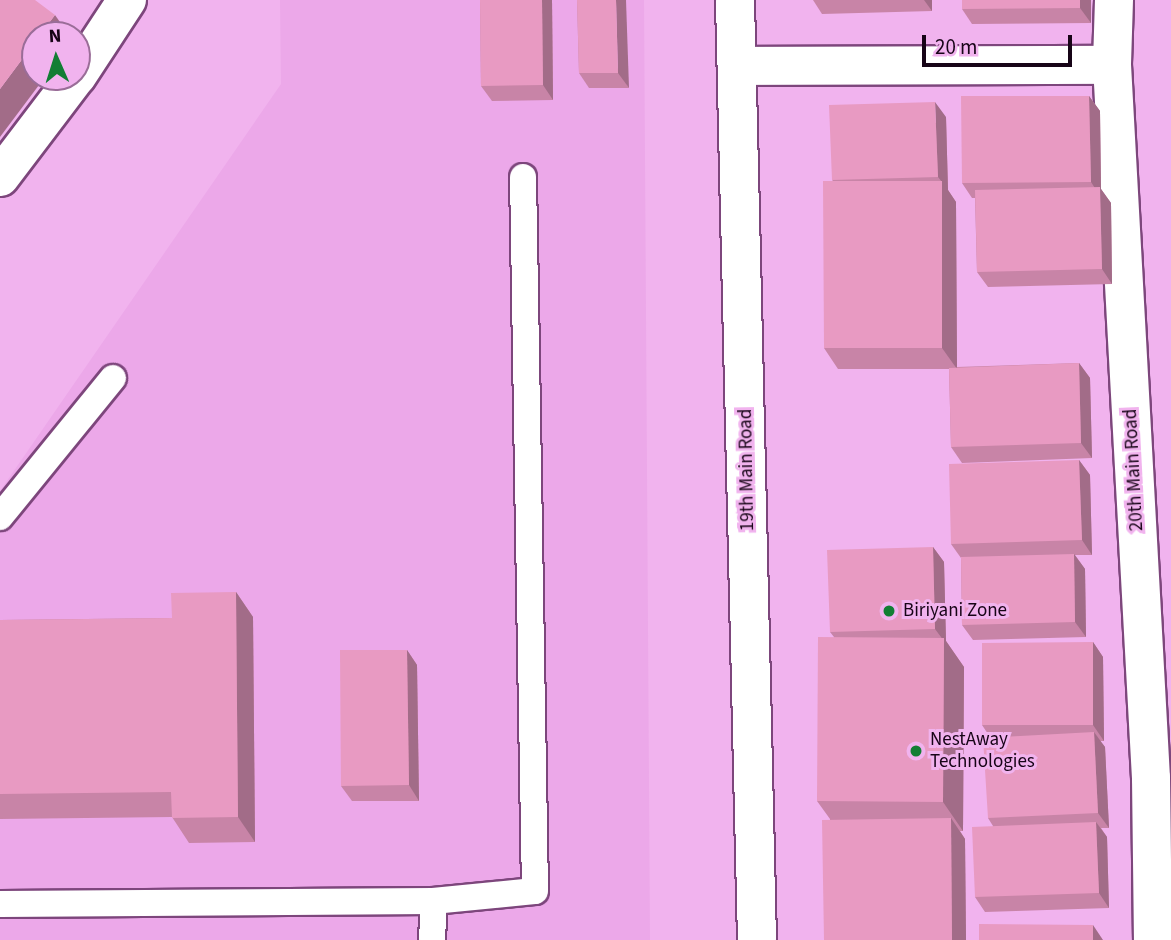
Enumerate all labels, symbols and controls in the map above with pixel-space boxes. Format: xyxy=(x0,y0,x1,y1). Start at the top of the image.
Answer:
north arrow xyxy=(21,21,91,91)
scale bar xyxy=(926,21,1076,65)
text: N xyxy=(48,23,62,50)
text: 20 m xyxy=(935,32,977,62)
street label: 20th Main Road xyxy=(1119,408,1149,532)
street label: 19th Main Road xyxy=(735,409,759,531)
place label: Biriyani Zone xyxy=(903,600,1007,622)
marker: Biriyani Zone xyxy=(881,603,897,619)
place label: NestAway Technologies xyxy=(930,729,1035,773)
marker: NestAway Technologies xyxy=(908,743,924,759)

